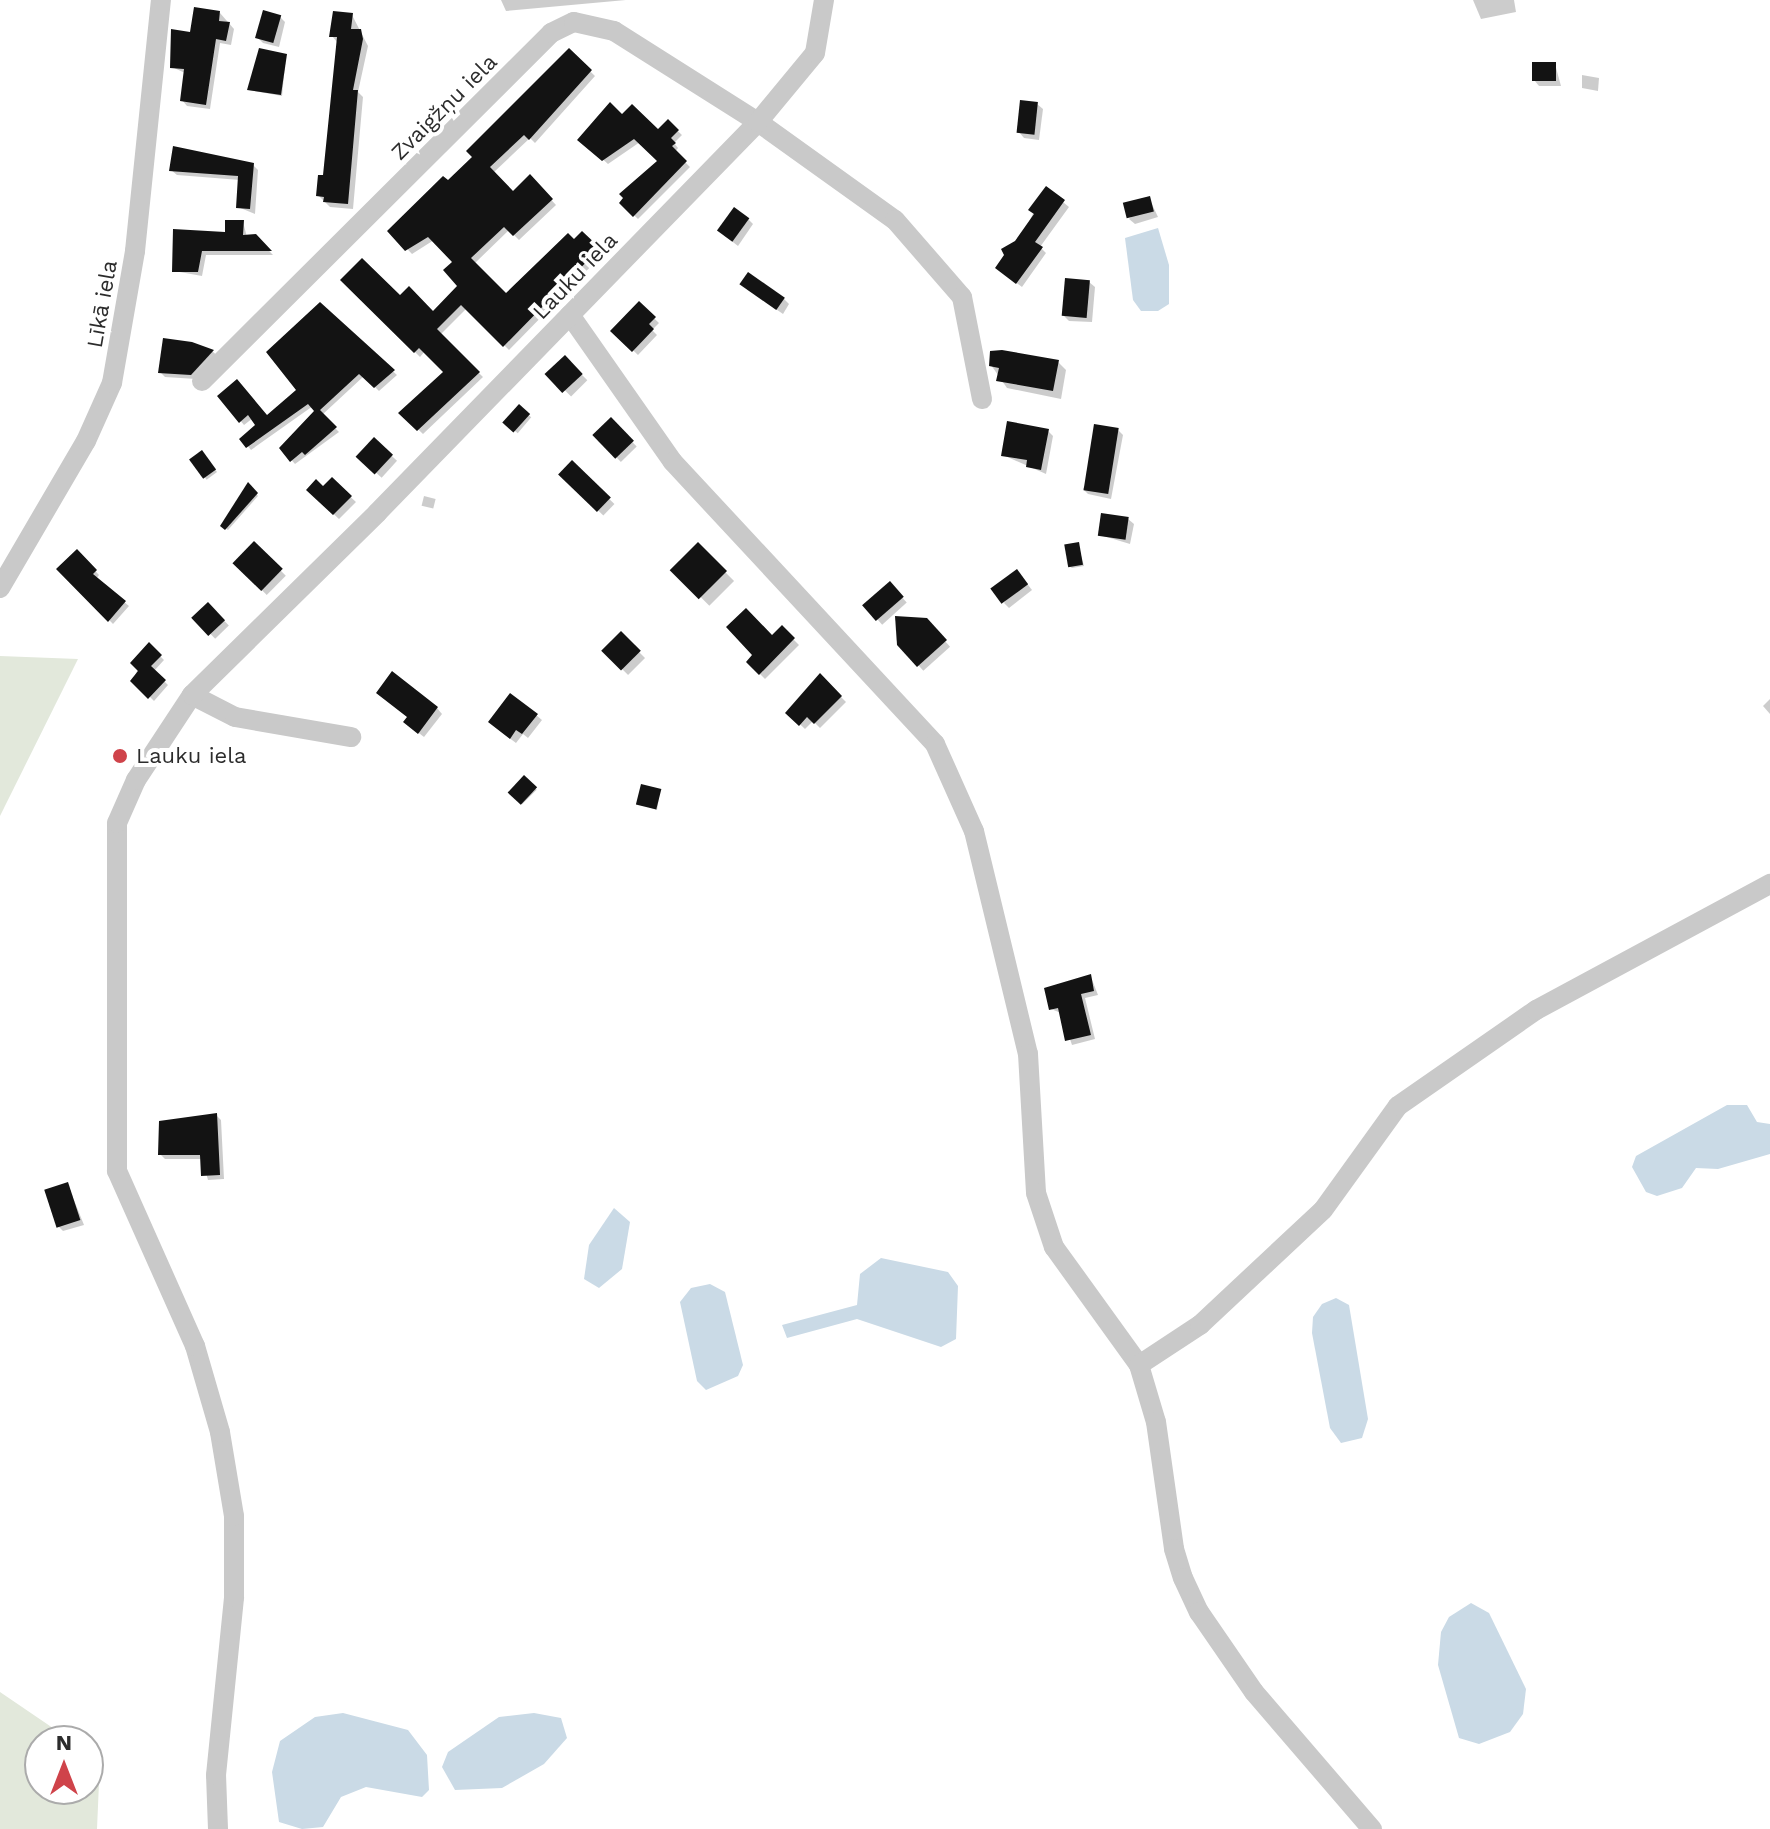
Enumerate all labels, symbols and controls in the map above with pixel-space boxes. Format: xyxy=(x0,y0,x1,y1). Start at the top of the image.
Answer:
street label: Zvaigžņu iela xyxy=(386,49,502,165)
street label: Lauku iela xyxy=(527,227,623,325)
street label: Līkā iela xyxy=(81,258,123,350)
place label: Lauku iela xyxy=(136,743,246,769)
marker: Lauku iela xyxy=(111,747,129,765)
north arrow xyxy=(24,1725,104,1805)
text: N xyxy=(56,1730,72,1755)

